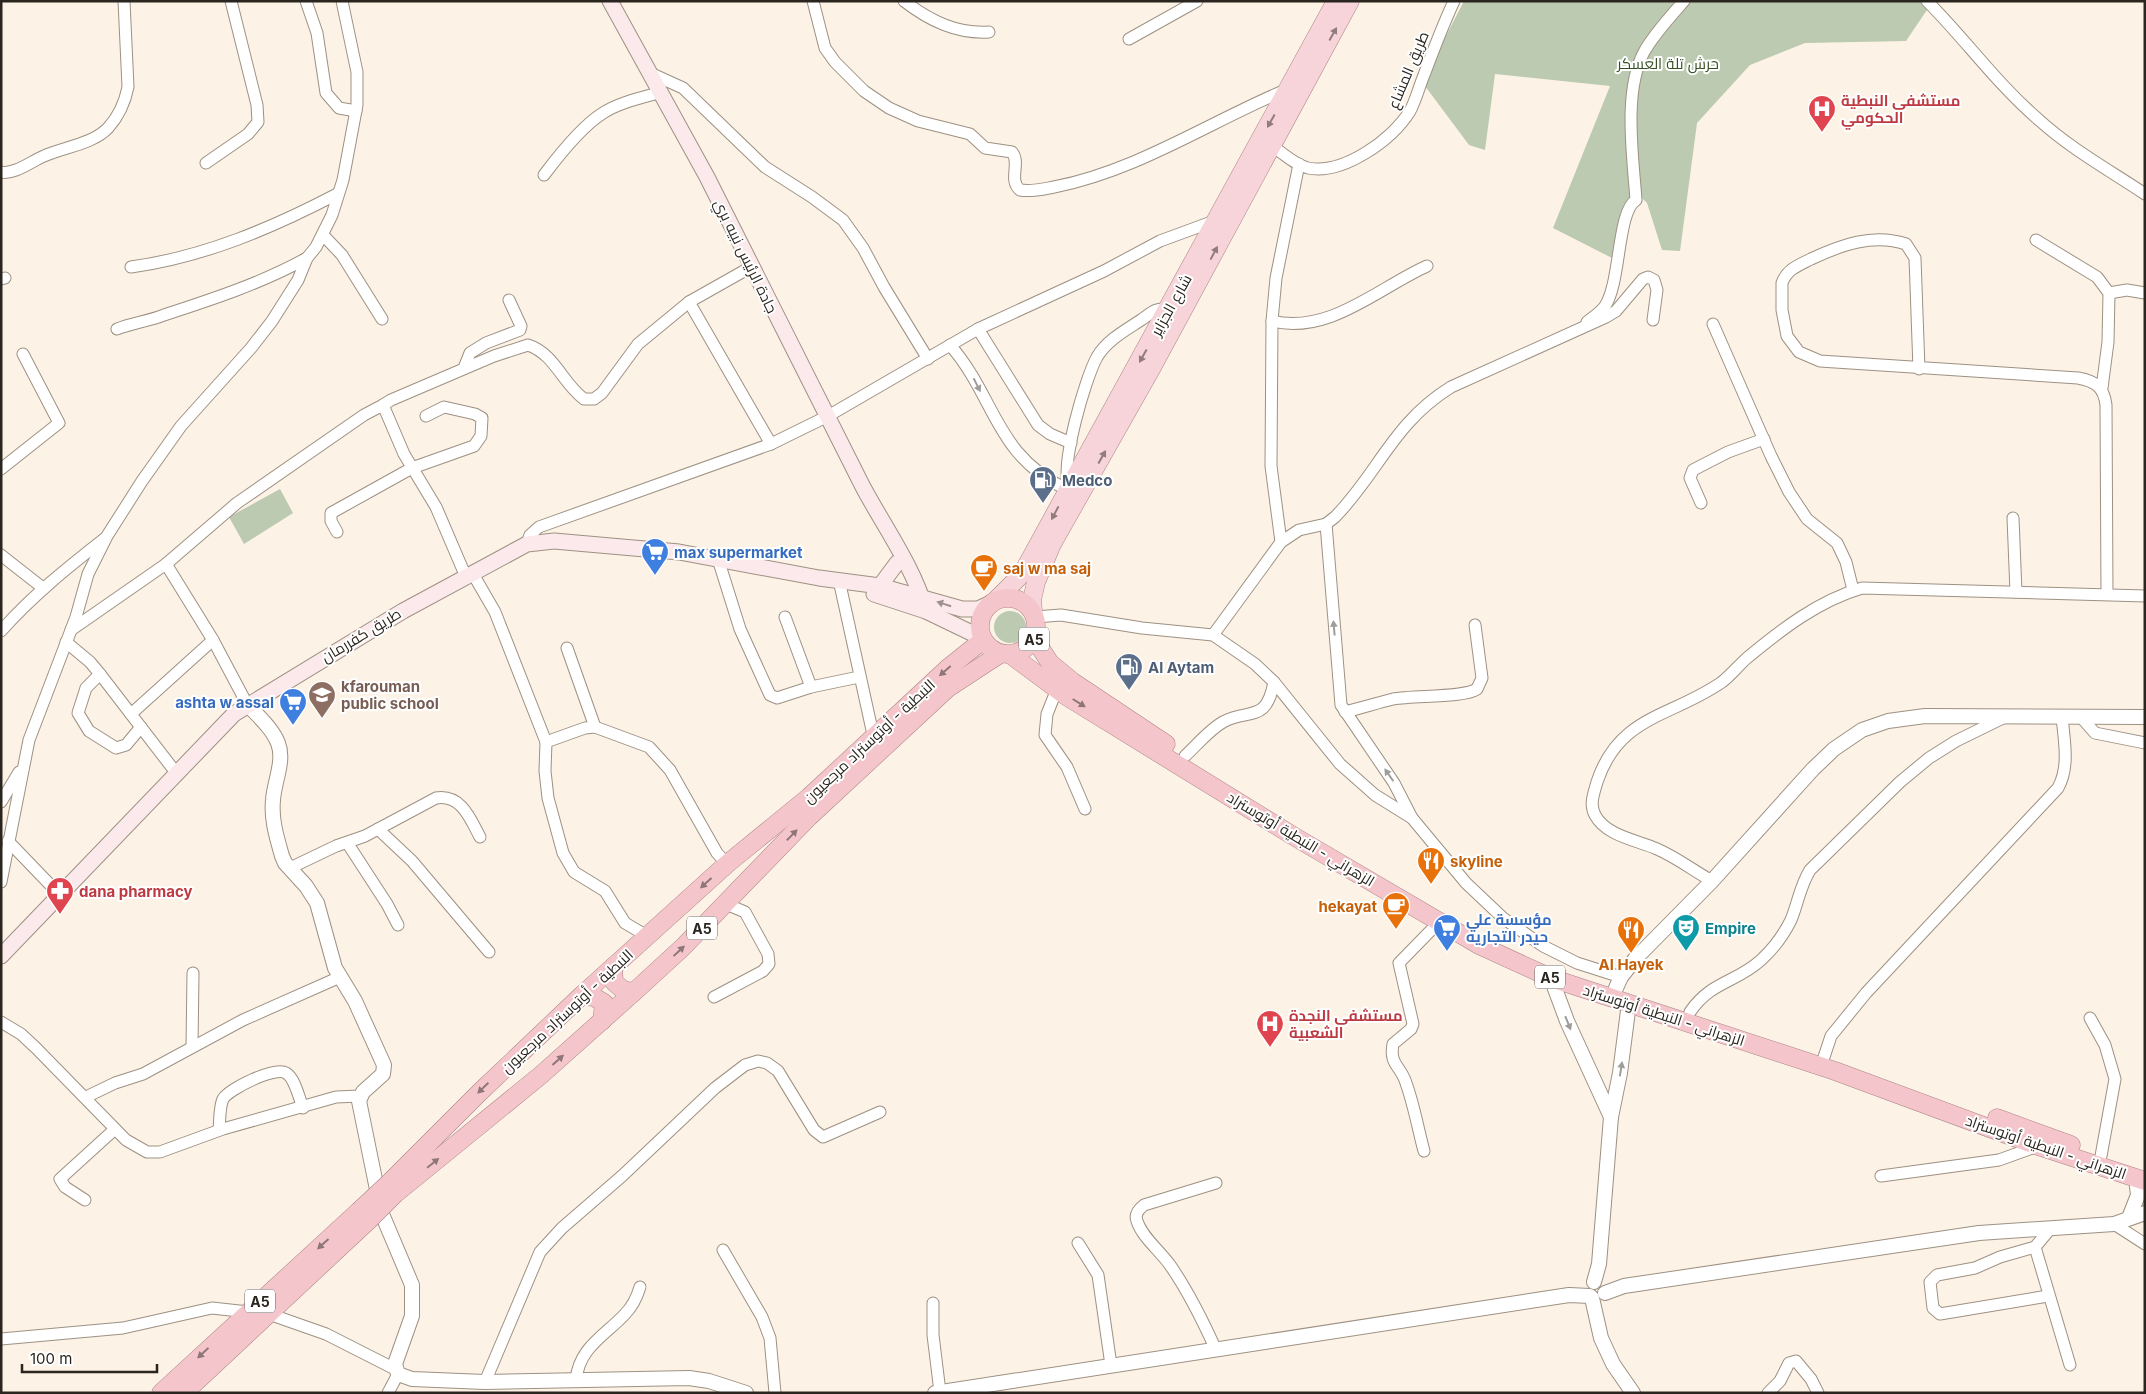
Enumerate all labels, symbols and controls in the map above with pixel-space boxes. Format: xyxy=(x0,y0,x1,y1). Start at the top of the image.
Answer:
one-way arrow xyxy=(1329,27,1338,40)
street label: طريق المشاع xyxy=(1383,28,1435,112)
park label: حرش تلة العسكر xyxy=(1616,54,1719,74)
place label: مستشفى النبطية الحكومي xyxy=(1841,91,1960,130)
hospital icon: مستشفى النبطية الحكومي xyxy=(1807,94,1837,133)
one-way arrow xyxy=(1267,114,1275,128)
street label: جادة الرئيس نبيه بري xyxy=(707,196,782,317)
one-way arrow xyxy=(1210,246,1218,260)
street label: شارع الجزاير xyxy=(1146,271,1197,341)
one-way arrow xyxy=(1139,348,1147,363)
one-way arrow xyxy=(973,378,981,392)
one-way arrow xyxy=(1097,450,1106,463)
fuel station icon: Medco xyxy=(1028,465,1058,504)
place label: Medco xyxy=(1062,471,1112,490)
one-way arrow xyxy=(1051,506,1059,520)
supermarket icon: max supermarket xyxy=(640,537,670,576)
place label: max supermarket xyxy=(674,543,803,562)
cafe icon: saj w ma saj xyxy=(969,553,999,592)
place label: saj w ma saj xyxy=(1003,559,1091,578)
one-way arrow xyxy=(936,600,951,608)
street label: طريق كفررمان xyxy=(318,604,405,667)
one-way arrow xyxy=(1330,619,1338,635)
road number: A5 xyxy=(1019,628,1049,650)
fuel station icon: Al Aytam xyxy=(1114,652,1144,691)
place label: Al Aytam xyxy=(1148,658,1214,677)
one-way arrow xyxy=(940,665,952,677)
street label: النبطية - أوتوستراد مرجعيون xyxy=(799,675,940,808)
place label: kfarouman public school xyxy=(341,677,439,713)
school or university icon: kfarouman public school xyxy=(307,680,337,719)
supermarket icon: ashta w assal xyxy=(278,687,308,726)
place label: ashta w assal xyxy=(175,693,274,712)
one-way arrow xyxy=(1072,699,1085,708)
one-way arrow xyxy=(1384,768,1394,782)
street label: الزهراني - النبطية أوتوستراد xyxy=(1222,787,1378,893)
one-way arrow xyxy=(786,829,798,841)
restaurant icon: skyline xyxy=(1416,846,1446,885)
place label: skyline xyxy=(1450,852,1503,871)
pharmacy icon: dana pharmacy xyxy=(45,876,75,915)
one-way arrow xyxy=(700,877,712,889)
place label: dana pharmacy xyxy=(79,882,192,901)
cafe icon: hekayat xyxy=(1381,891,1411,930)
place label: hekayat xyxy=(1318,897,1378,916)
place label: مؤسسة علي حيدر التجاريه xyxy=(1466,910,1552,946)
supermarket icon: مؤسسة علي حيدر التجاريه xyxy=(1432,913,1462,952)
theatre icon: Empire xyxy=(1671,913,1701,952)
restaurant icon: Al Hayek xyxy=(1616,915,1646,954)
road number: A5 xyxy=(687,916,717,940)
place label: Empire xyxy=(1705,919,1756,938)
street label: النبطية - أوتوستراد مرجعيون xyxy=(497,945,638,1078)
one-way arrow xyxy=(672,945,684,957)
place label: Al Hayek xyxy=(1599,955,1664,974)
road number: A5 xyxy=(1535,966,1565,989)
street label: الزهراني - النبطية أوتوستراد xyxy=(1580,980,1747,1053)
place label: مستشفى النجدة الشعبية xyxy=(1289,1006,1403,1042)
hospital icon: مستشفى النجدة الشعبية xyxy=(1255,1009,1285,1048)
one-way arrow xyxy=(1565,1016,1573,1030)
one-way arrow xyxy=(552,1055,564,1066)
one-way arrow xyxy=(1617,1061,1625,1077)
one-way arrow xyxy=(478,1082,490,1094)
street label: الزهراني - النبطية أوتوستراد xyxy=(1962,1111,2129,1186)
one-way arrow xyxy=(426,1158,439,1169)
one-way arrow xyxy=(317,1238,330,1249)
road number: A5 xyxy=(245,1290,275,1312)
scale bar xyxy=(22,1342,158,1374)
one-way arrow xyxy=(198,1347,210,1359)
text: 100 m xyxy=(30,1349,72,1368)

